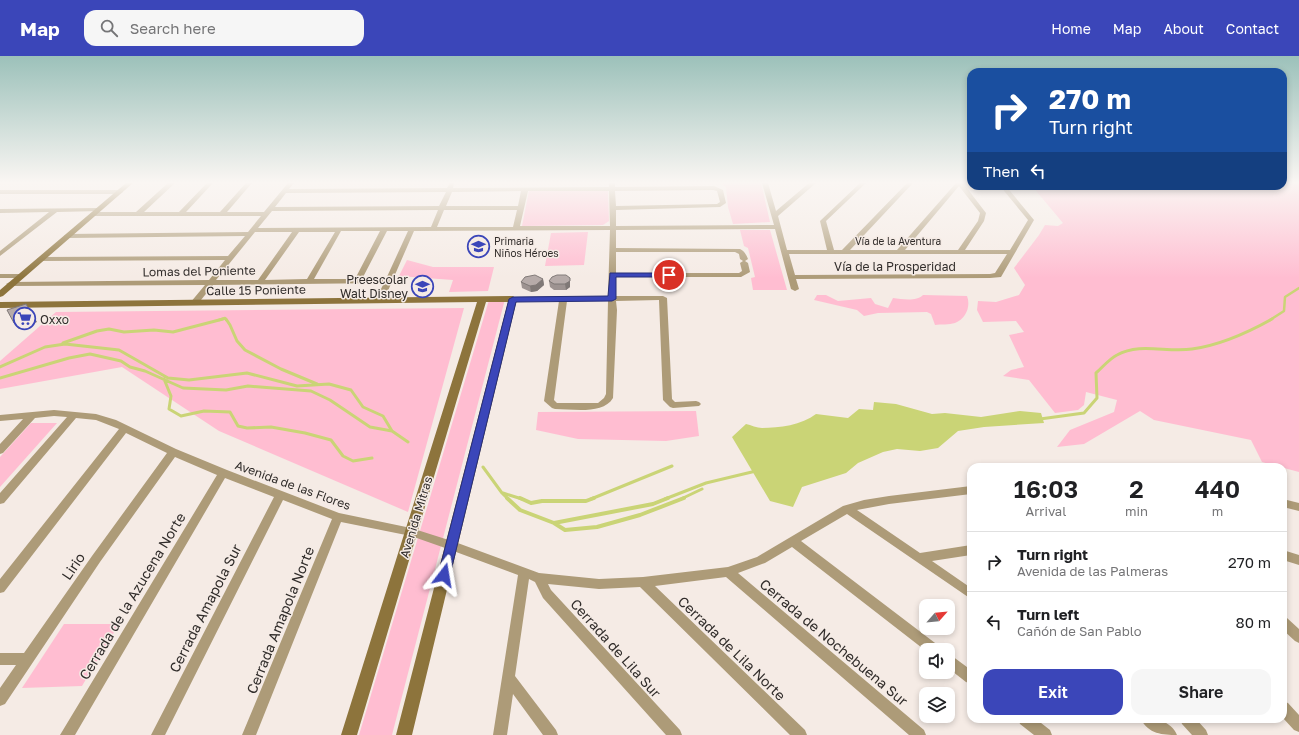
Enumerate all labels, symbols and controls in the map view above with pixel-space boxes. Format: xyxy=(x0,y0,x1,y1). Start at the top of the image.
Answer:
search box xyxy=(84,10,364,46)
text: Map xyxy=(20,17,60,40)
icon: search xyxy=(98,17,120,39)
text: Search here xyxy=(130,19,216,37)
text: Home xyxy=(1051,20,1091,37)
text: Map xyxy=(1113,20,1141,37)
text: About xyxy=(1163,20,1204,37)
text: Contact xyxy=(1226,20,1279,37)
text: 270 m xyxy=(1049,82,1131,115)
icon: right xyxy=(983,84,1035,136)
text: Turn right xyxy=(1049,116,1133,138)
icon: left xyxy=(1027,160,1049,182)
text: Then xyxy=(983,162,1019,180)
school or university icon: Primaria Niños Héroes xyxy=(466,234,492,260)
place label: Primaria Niños Héroes xyxy=(494,235,559,259)
street label: Vía de la Aventura xyxy=(855,235,941,247)
pin xyxy=(652,258,686,292)
street label: Vía de la Prosperidad xyxy=(834,259,956,274)
street label: Lomas del Poniente xyxy=(142,263,256,279)
icon: arrive xyxy=(658,264,680,286)
place label: Preescolar Walt Disney xyxy=(340,272,408,301)
school or university icon: Preescolar Walt Disney xyxy=(410,273,436,299)
street label: Calle 15 Poniente xyxy=(206,282,306,298)
supermarket icon: Oxxo xyxy=(11,306,37,332)
place label: Oxxo xyxy=(40,312,69,327)
street label: Avenida de las Flores xyxy=(233,457,353,513)
street label: Avenida Mitras xyxy=(396,474,436,560)
text: 16:03 xyxy=(1014,474,1078,503)
text: 2 xyxy=(1129,474,1144,503)
text: 440 xyxy=(1195,474,1240,503)
text: Arrival xyxy=(1026,503,1066,519)
text: min xyxy=(1125,503,1148,519)
text: m xyxy=(1212,503,1223,519)
street label: Cerrada de la Azucena Norte xyxy=(75,509,189,683)
street label: Cerrada Amapola Sur xyxy=(165,540,245,675)
street label: Cerrada Amapola Norte xyxy=(243,544,317,696)
text: Turn right xyxy=(1017,545,1088,563)
street label: Lirio xyxy=(58,549,88,583)
icon: right xyxy=(983,551,1005,573)
text: 270 m xyxy=(1228,553,1271,571)
position arrow xyxy=(423,554,465,596)
text: Avenida de las Palmeras xyxy=(1017,563,1168,579)
street label: Cerrada de Nochebuena Sur xyxy=(756,575,912,709)
street label: Cerrada de Lila Norte xyxy=(675,592,789,704)
street label: Cerrada de Lila Sur xyxy=(567,595,665,701)
north arrow xyxy=(919,599,955,635)
map controls xyxy=(919,599,955,723)
text: Turn left xyxy=(1017,605,1079,623)
icon: left xyxy=(983,611,1005,633)
text: 80 m xyxy=(1236,613,1271,631)
text: Cañón de San Pablo xyxy=(1017,623,1141,639)
button: sound xyxy=(919,643,955,679)
button: Exit xyxy=(983,669,1123,715)
button: Share xyxy=(1131,669,1271,715)
button: layers xyxy=(919,687,955,723)

